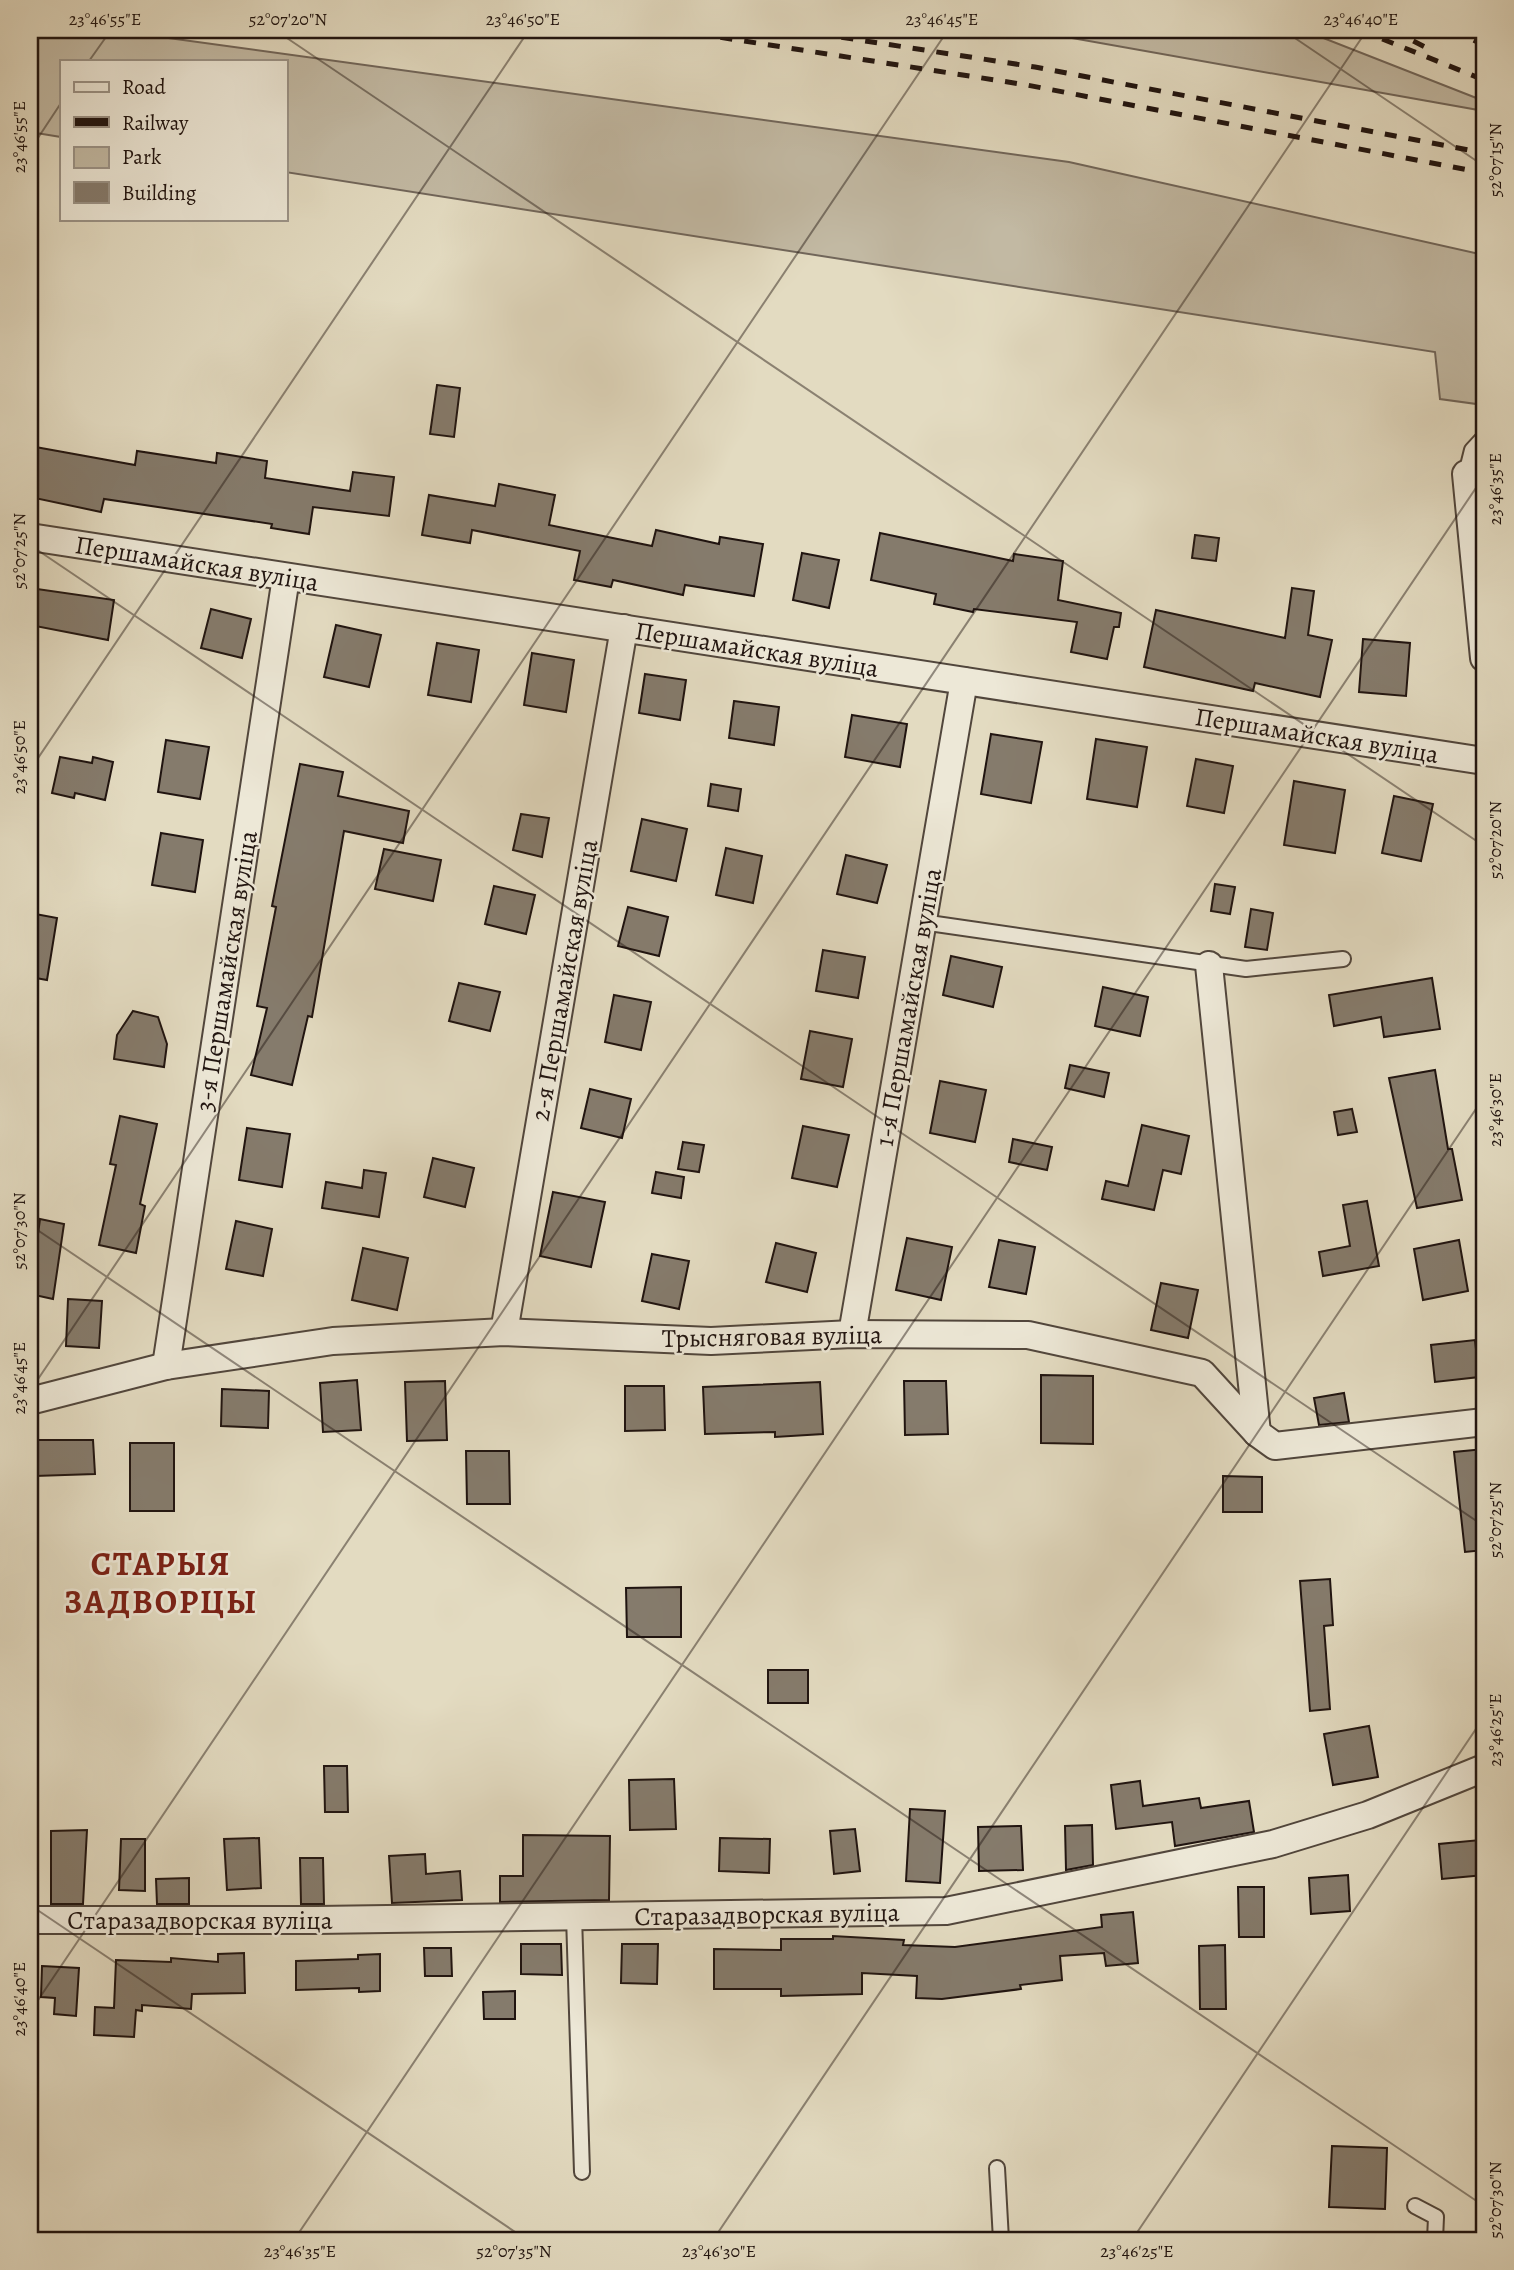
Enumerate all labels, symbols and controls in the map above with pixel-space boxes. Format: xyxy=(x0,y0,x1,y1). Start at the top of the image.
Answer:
text: 23°46'55"E xyxy=(69,7,141,31)
text: 52°07'20"N xyxy=(249,7,327,31)
text: 23°46'50"E xyxy=(486,7,560,31)
text: 23°46'45"E xyxy=(905,7,979,31)
text: 23°46'40"E xyxy=(1324,7,1398,31)
legend xyxy=(60,60,287,220)
text: Road xyxy=(122,73,166,101)
text: 23°46'55"E xyxy=(7,101,31,173)
text: Railway xyxy=(122,109,189,137)
text: 52°07'15"N xyxy=(1483,123,1507,197)
text: Park xyxy=(122,143,162,171)
text: Building xyxy=(122,179,197,207)
text: 23°46'35"E xyxy=(1483,453,1507,525)
text: 52°07'25"N xyxy=(7,513,31,589)
street label: Першамайская вуліца xyxy=(73,527,321,600)
street label: Першамайская вуліца xyxy=(633,613,881,686)
street label: Першамайская вуліца xyxy=(1193,699,1441,772)
text: 23°46'50"E xyxy=(7,720,31,794)
text: 52°07'20"N xyxy=(1483,801,1507,879)
street label: 3-я Першамайская вуліца xyxy=(187,828,266,1114)
street label: 2-я Першамайская вуліца xyxy=(522,836,607,1124)
street label: 1-я Першамайская вуліца xyxy=(867,865,950,1149)
text: 23°46'30"E xyxy=(1483,1073,1507,1147)
text: 52°07'30"N xyxy=(7,1192,31,1270)
street label: Трысняговая вуліца xyxy=(662,1317,882,1356)
text: 23°46'45"E xyxy=(7,1341,31,1415)
text: 52°07'25"N xyxy=(1483,1482,1507,1558)
district label: СТАРЫЯ ЗАДВОРЦЫ xyxy=(64,1541,258,1624)
text: 23°46'25"E xyxy=(1483,1693,1507,1767)
street label: Старазадворская вуліца xyxy=(634,1895,900,1934)
street label: Старазадворская вуліца xyxy=(67,1903,333,1938)
text: 23°46'40"E xyxy=(7,1962,31,2036)
text: 52°07'30"N xyxy=(1483,2161,1507,2239)
text: 23°46'35"E xyxy=(264,2239,336,2263)
text: 52°07'35"N xyxy=(476,2239,552,2263)
text: 23°46'30"E xyxy=(682,2239,756,2263)
text: 23°46'25"E xyxy=(1100,2239,1174,2263)

